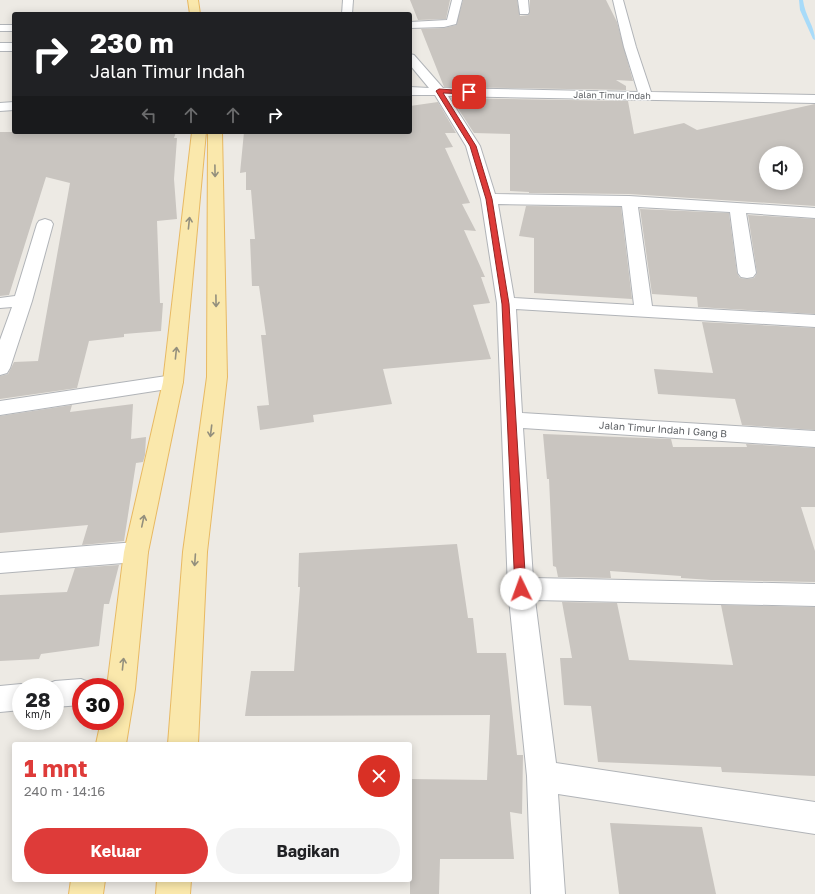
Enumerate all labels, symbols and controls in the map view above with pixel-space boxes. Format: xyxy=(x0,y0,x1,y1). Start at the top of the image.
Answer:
text: 230 m xyxy=(90,26,174,59)
icon: right xyxy=(24,28,76,80)
text: Jalan Timur Indah xyxy=(90,60,245,82)
pin xyxy=(452,75,486,109)
icon: arrive xyxy=(458,81,480,103)
street label: Jalan Timur Indah xyxy=(573,89,651,101)
icon: left xyxy=(138,104,160,126)
icon: ahead xyxy=(180,104,202,126)
icon: ahead xyxy=(222,104,244,126)
icon: right xyxy=(264,104,286,126)
map controls xyxy=(759,146,803,190)
button: sound xyxy=(759,146,803,190)
one-way arrow xyxy=(211,164,219,177)
one-way arrow xyxy=(185,217,192,230)
one-way arrow xyxy=(212,294,220,307)
one-way arrow xyxy=(172,347,179,360)
street label: Jalan Timur Indah I Gang B xyxy=(599,419,728,439)
one-way arrow xyxy=(207,424,215,437)
one-way arrow xyxy=(139,515,147,528)
one-way arrow xyxy=(191,553,198,566)
position arrow xyxy=(500,568,542,610)
one-way arrow xyxy=(120,658,127,671)
speed limit sign: 30 xyxy=(72,678,124,730)
text: 28 xyxy=(25,687,50,711)
text: km/h xyxy=(25,708,51,720)
text: 1 mnt xyxy=(24,753,87,782)
button: close xyxy=(358,755,400,797)
text: 240 m · 14:16 xyxy=(24,783,105,799)
button: Keluar xyxy=(24,828,208,874)
button: Bagikan xyxy=(216,828,400,874)

